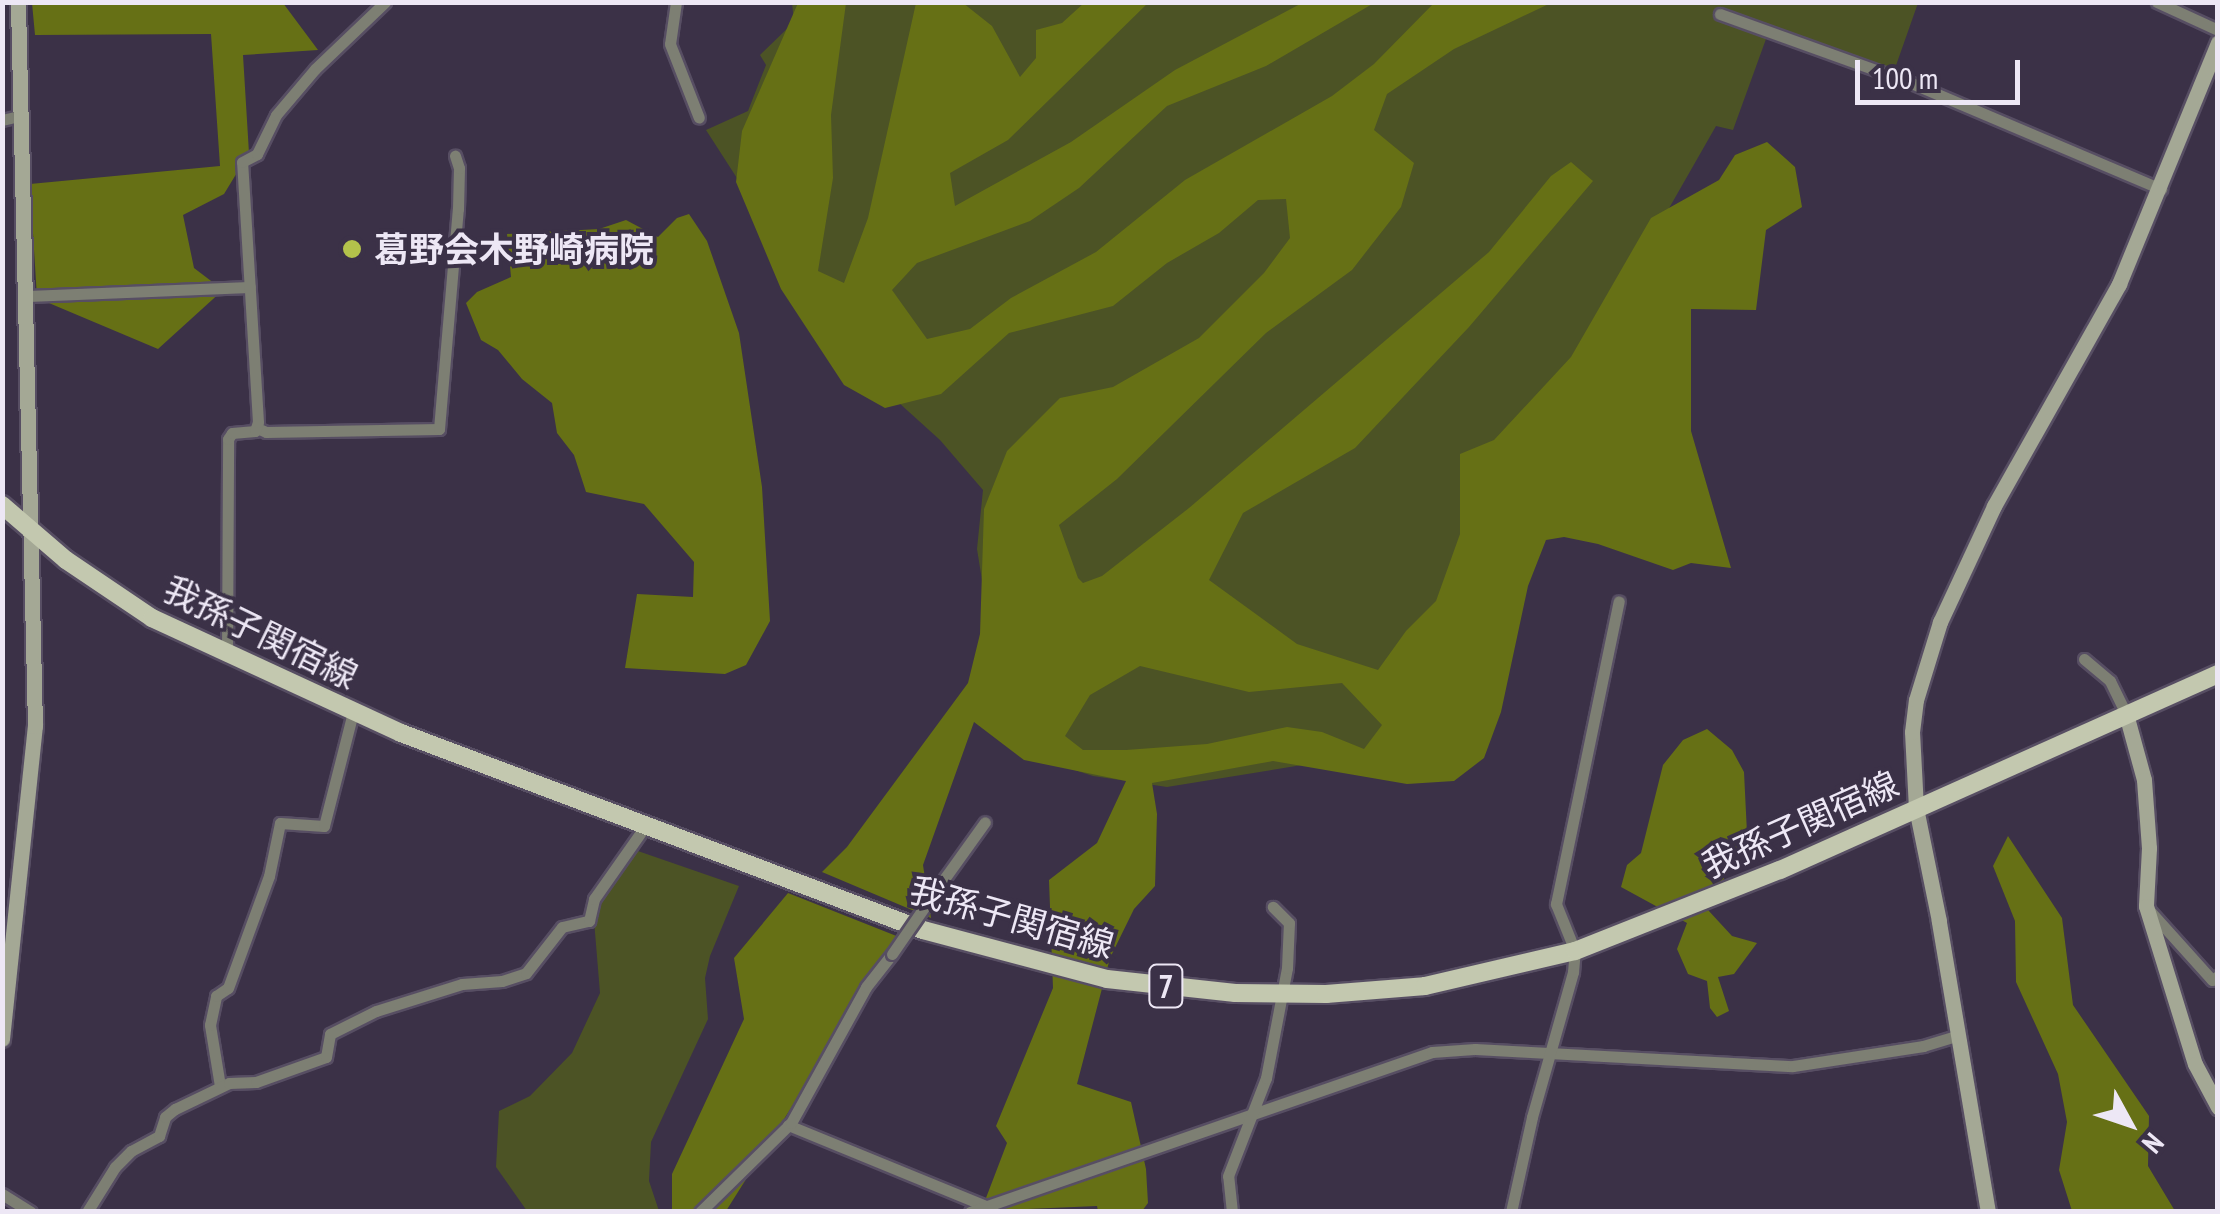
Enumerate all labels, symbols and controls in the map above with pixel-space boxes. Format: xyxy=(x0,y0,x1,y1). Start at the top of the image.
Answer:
scale bar xyxy=(1860,40,2025,102)
text: 100 m xyxy=(1872,58,1938,97)
place label: 葛野会木野崎病院 xyxy=(374,228,654,270)
marker: 葛野会木野崎病院 xyxy=(339,236,365,262)
street label: 我孫子関宿線 xyxy=(157,567,365,697)
street label: 我孫子関宿線 xyxy=(1696,762,1904,886)
street label: 我孫子関宿線 xyxy=(905,868,1119,966)
road number: 7 xyxy=(1146,959,1186,1013)
north arrow xyxy=(2080,1074,2180,1174)
text: N xyxy=(2134,1126,2172,1161)

